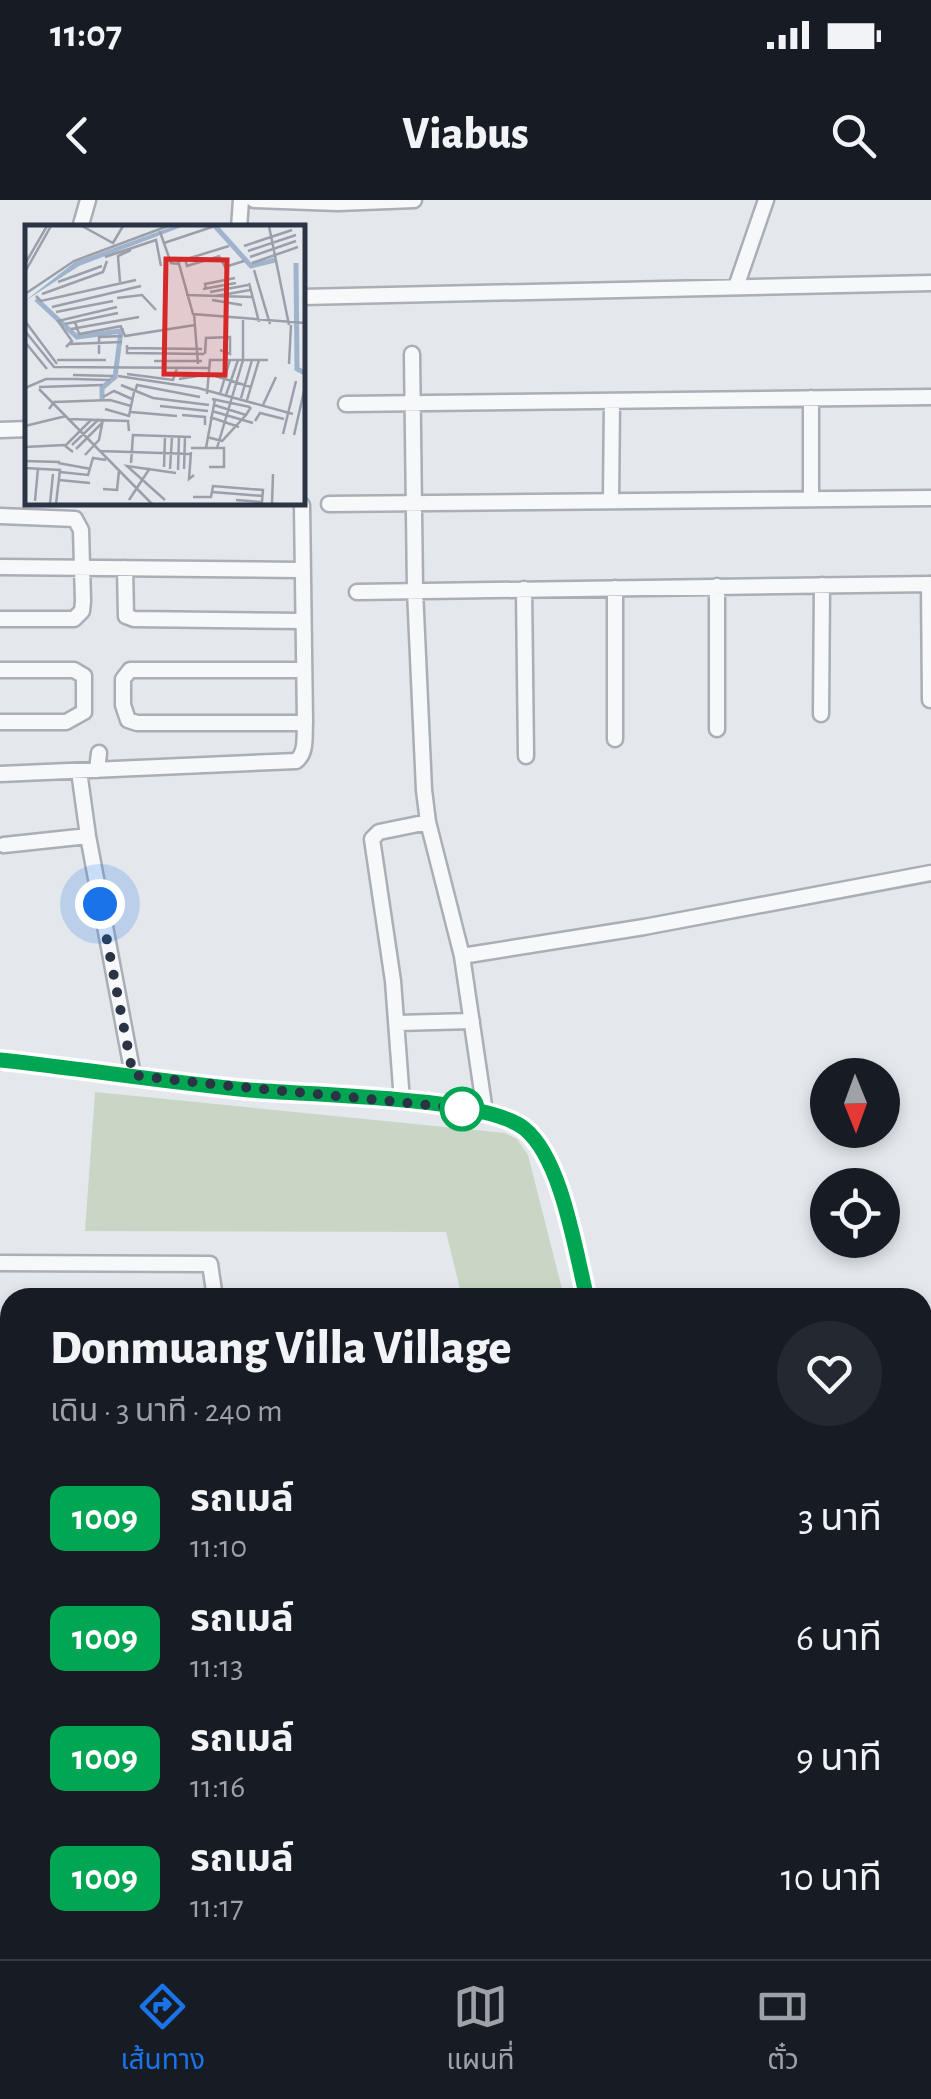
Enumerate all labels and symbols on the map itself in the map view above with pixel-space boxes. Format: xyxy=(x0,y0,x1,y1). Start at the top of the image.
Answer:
inset map xyxy=(25,225,305,505)
your location xyxy=(75,879,125,929)
north arrow xyxy=(810,1058,900,1148)
unlabelled marker xyxy=(441,1088,483,1130)

